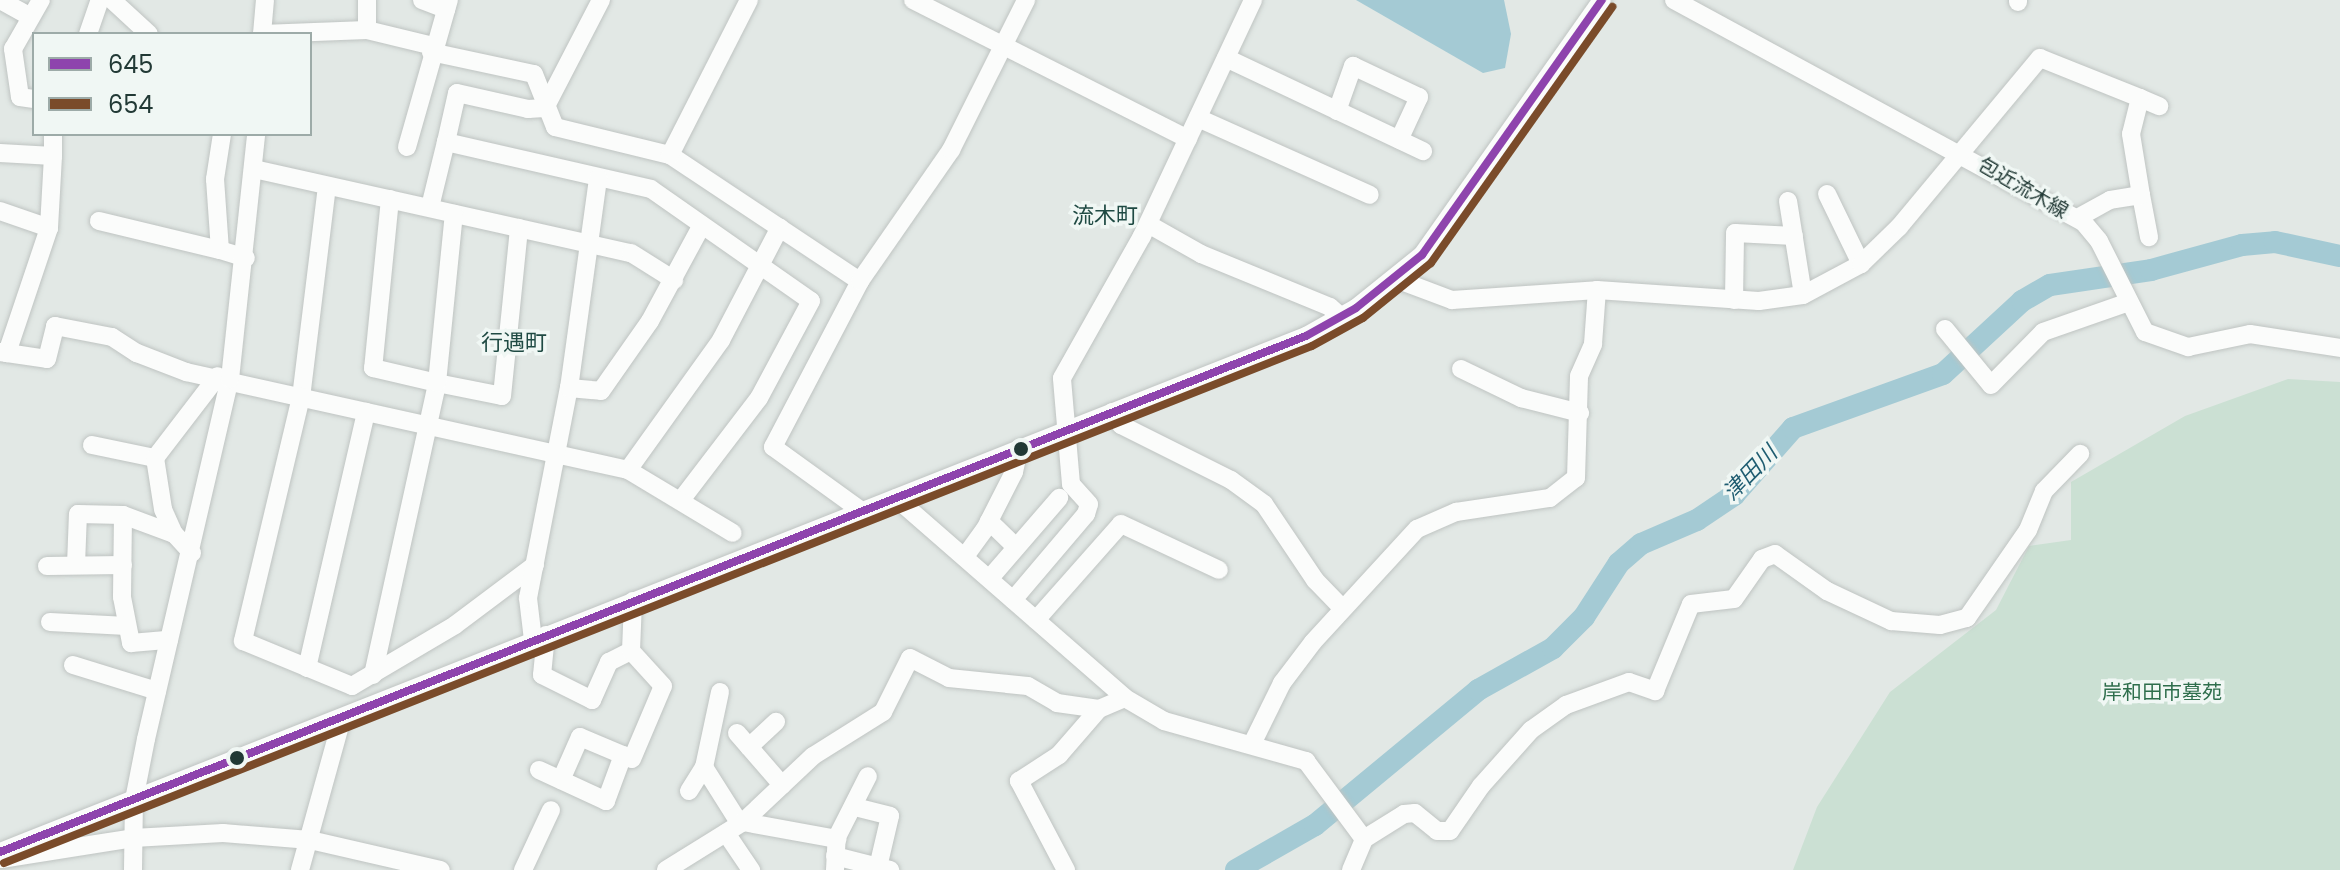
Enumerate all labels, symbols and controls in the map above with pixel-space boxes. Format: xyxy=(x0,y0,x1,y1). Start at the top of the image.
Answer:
legend xyxy=(32,32,312,136)
text: 645 xyxy=(108,48,153,81)
text: 654 xyxy=(108,88,153,121)
street label: 包近流木線 xyxy=(1974,153,2072,223)
district label: 流木町 xyxy=(1072,203,1138,229)
district label: 行遇町 xyxy=(481,330,547,356)
water label: 津田川 xyxy=(1718,440,1782,506)
unlabelled marker xyxy=(1013,441,1029,457)
park label: 岸和田市墓苑 xyxy=(2102,680,2222,704)
unlabelled marker xyxy=(229,750,245,766)

